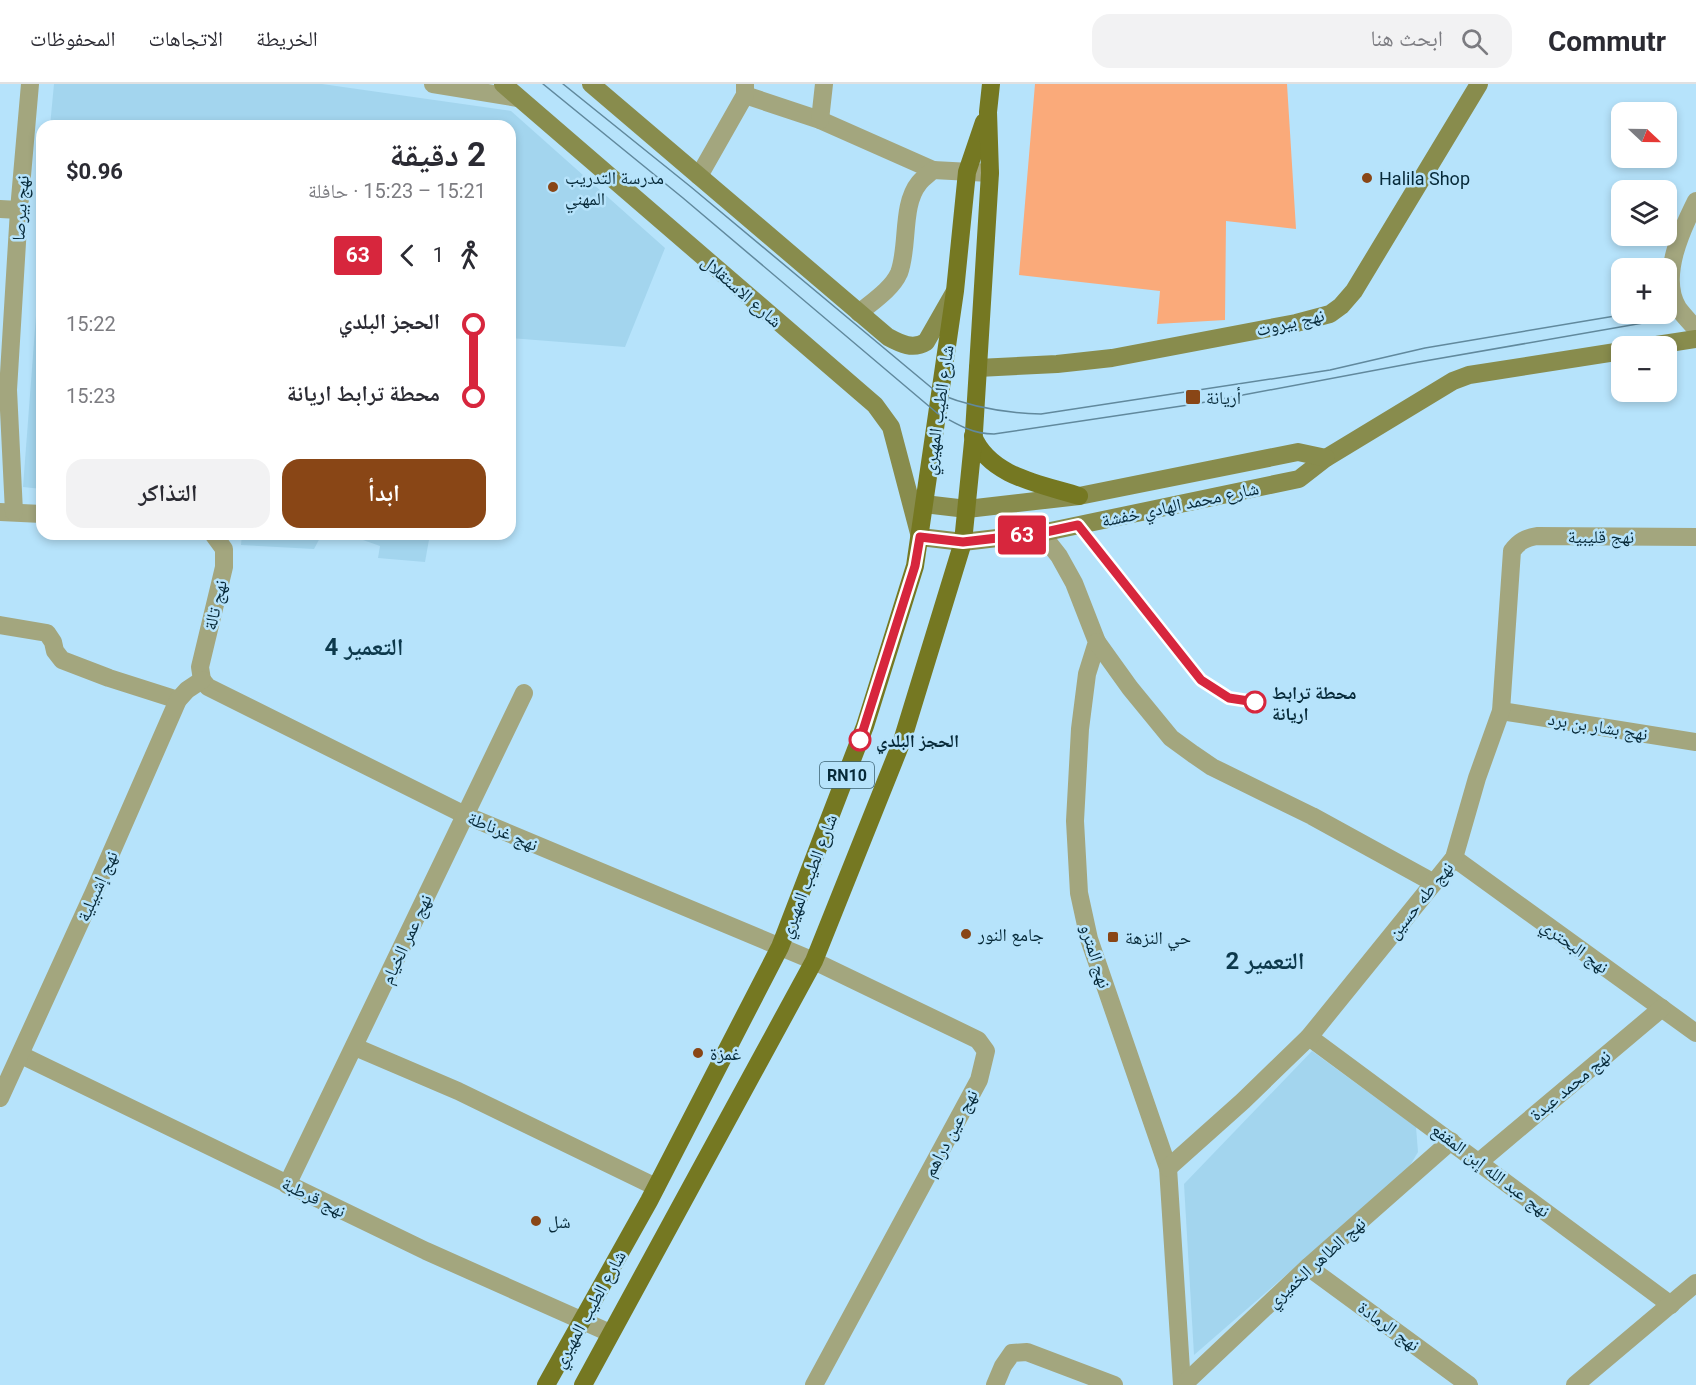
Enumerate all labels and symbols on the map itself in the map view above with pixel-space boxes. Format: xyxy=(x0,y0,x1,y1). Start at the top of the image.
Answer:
north arrow xyxy=(1611,102,1677,168)
place label: مدرسة التدريب المهني xyxy=(565,167,664,213)
place label: Halila Shop xyxy=(1379,168,1470,189)
marker: Halila Shop xyxy=(1360,171,1374,185)
street label: نهج بيرصا xyxy=(7,174,35,242)
marker: مدرسة التدريب المهني xyxy=(546,180,560,194)
street label: شارع الاستقلال xyxy=(697,251,786,332)
street label: نهج بيروت xyxy=(1254,304,1327,342)
street label: شارع الطيب المهيري xyxy=(918,344,962,477)
place label: أريانة xyxy=(1206,387,1241,408)
marker: أريانة xyxy=(1184,388,1202,406)
street label: شارع محمد الهادي خفشة xyxy=(1099,477,1262,535)
line badge: 63 xyxy=(995,516,1049,554)
street label: نهج قليبية xyxy=(1568,526,1634,549)
street label: نهج تالة xyxy=(199,578,233,633)
district label: التعمير 4 xyxy=(324,633,404,661)
place label: محطة ترابط اريانة xyxy=(1272,682,1356,724)
marker: محطة ترابط اريانة xyxy=(1244,691,1266,713)
street label: نهج بشار بن برد xyxy=(1546,708,1649,746)
marker: الحجز البلدي xyxy=(849,729,871,751)
place label: الحجز البلدي xyxy=(876,730,959,755)
road number: RN10 xyxy=(820,762,874,788)
street label: نهج غرناطة xyxy=(464,807,541,857)
street label: شارع الطيب المهيري xyxy=(775,811,846,943)
street label: نهج إشبيلية xyxy=(72,847,124,925)
street label: نهج طه حسين xyxy=(1383,857,1459,944)
street label: نهج عمر الخيام xyxy=(376,891,438,988)
street label: نهج البحتري xyxy=(1534,914,1613,981)
street label: نهج المترو xyxy=(1074,921,1116,991)
place label: جامع النور xyxy=(977,924,1044,947)
marker: جامع النور xyxy=(959,927,973,941)
place label: حي النزهة xyxy=(1125,927,1191,952)
marker: حي النزهة xyxy=(1106,930,1120,944)
district label: التعمير 2 xyxy=(1225,947,1305,975)
place label: غمزة xyxy=(710,1043,741,1064)
street label: نهج محمد عبدة xyxy=(1525,1045,1616,1126)
marker: غمزة xyxy=(691,1046,705,1060)
street label: نهج عين دراهم xyxy=(918,1086,984,1181)
street label: نهج عبد الله إبن المقفع xyxy=(1426,1119,1554,1223)
street label: نهج قرطبة xyxy=(278,1173,349,1223)
place label: شل xyxy=(548,1211,570,1233)
street label: نهج الطاهر الخميري xyxy=(1262,1212,1373,1315)
marker: شل xyxy=(529,1214,543,1228)
street label: شارع الطيب المهيري xyxy=(548,1247,634,1374)
street label: نهج الرمادة xyxy=(1353,1297,1424,1357)

